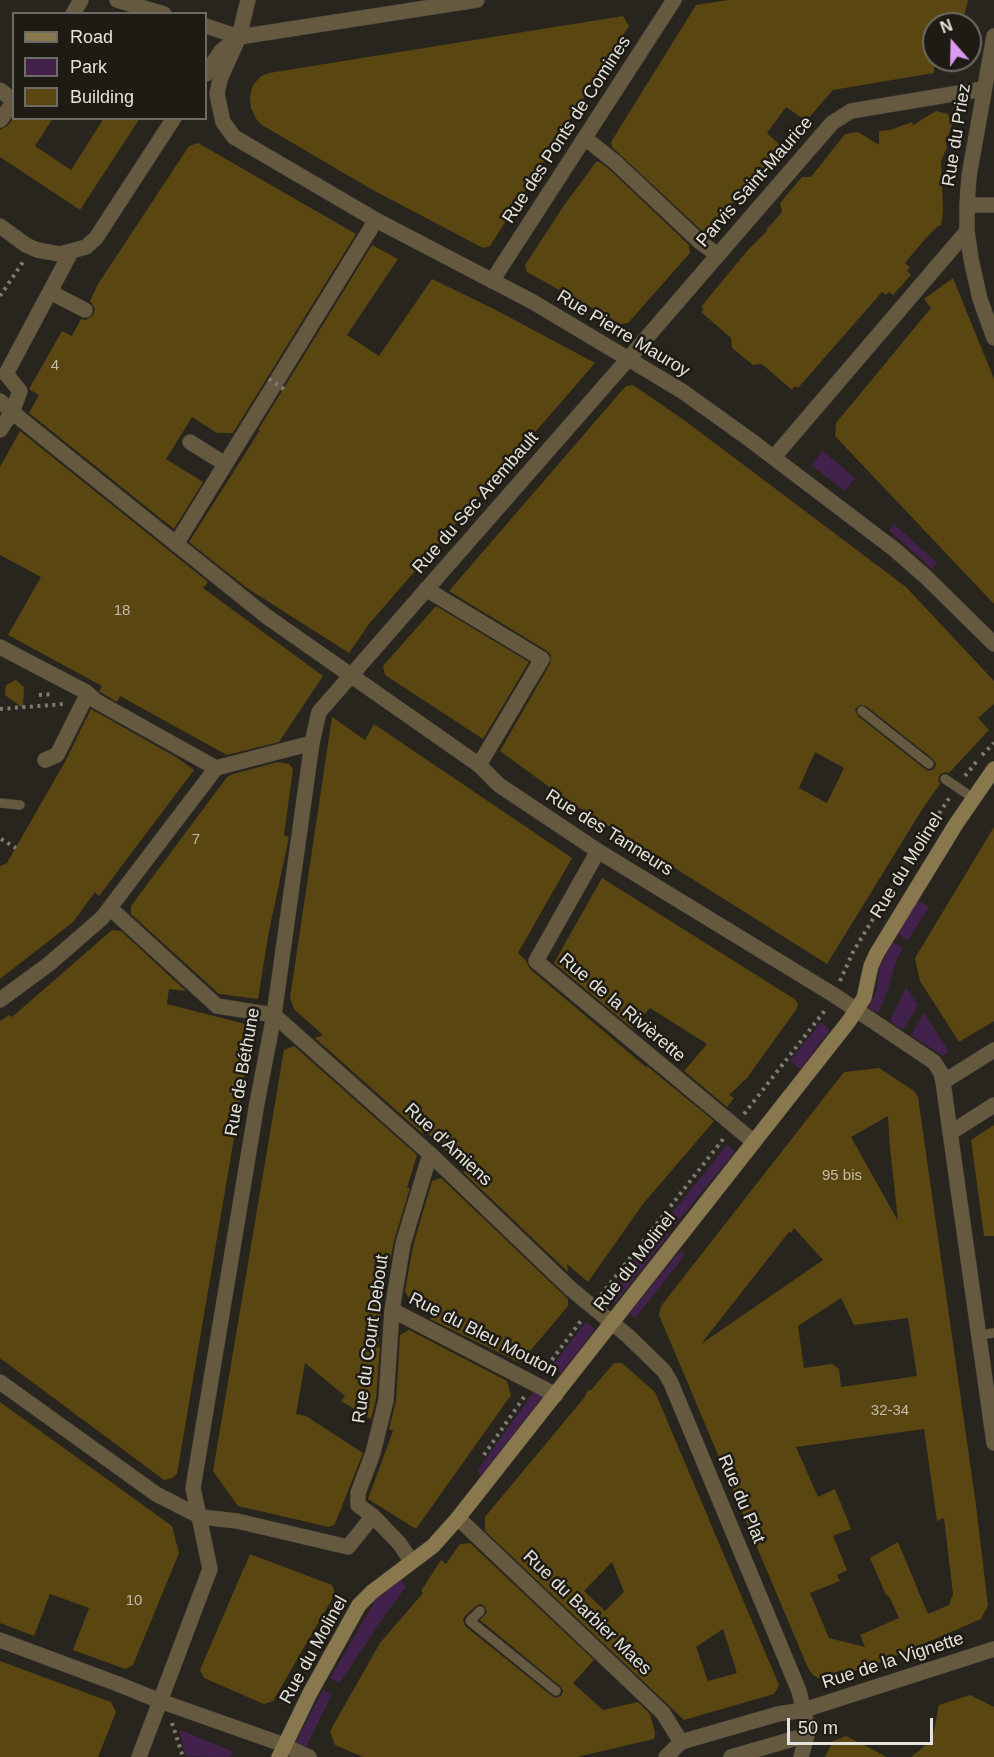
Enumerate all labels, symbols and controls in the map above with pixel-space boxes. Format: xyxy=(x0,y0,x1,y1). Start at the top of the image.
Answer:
legend xyxy=(12,12,207,120)
north arrow xyxy=(922,12,982,72)
text: N xyxy=(938,17,955,36)
text: Road xyxy=(70,27,113,47)
street label: Rue des Ponts de Comines xyxy=(498,32,636,228)
text: Park xyxy=(70,57,107,77)
street label: Rue du Priez xyxy=(938,82,976,188)
text: Building xyxy=(70,87,134,107)
street label: Parvis Saint-Maurice xyxy=(692,112,818,252)
street label: Rue Pierre Mauroy xyxy=(553,286,693,382)
house number: 4 xyxy=(51,357,59,375)
street label: Rue du Sec Arembault xyxy=(408,428,544,578)
house number: 18 xyxy=(114,602,130,620)
street label: Rue des Tanneurs xyxy=(541,785,677,881)
street label: Rue du Molinel xyxy=(866,809,948,923)
house number: 7 xyxy=(192,831,200,849)
street label: Rue de la Rivièrette xyxy=(555,949,689,1067)
street label: Rue de Béthune xyxy=(221,1006,265,1138)
street label: Rue d'Amiens xyxy=(400,1099,496,1191)
house number: 95 bis xyxy=(822,1167,862,1185)
street label: Rue du Molinel xyxy=(590,1208,680,1316)
street label: Rue du Court Debout xyxy=(348,1253,394,1425)
street label: Rue du Bleu Mouton xyxy=(405,1288,561,1382)
house number: 32-34 xyxy=(871,1402,909,1420)
street label: Rue du Plat xyxy=(713,1451,769,1547)
street label: Rue du Barbier Maes xyxy=(518,1546,656,1680)
house number: 10 xyxy=(126,1592,142,1610)
street label: Rue du Molinel xyxy=(275,1592,353,1708)
street label: Rue de la Vignette xyxy=(819,1628,967,1694)
scale bar xyxy=(790,1706,936,1744)
text: 50 m xyxy=(798,1718,838,1738)

